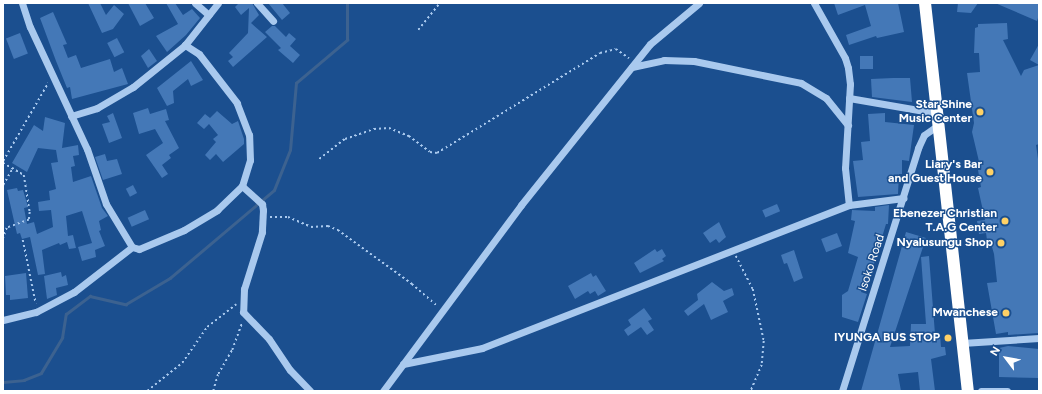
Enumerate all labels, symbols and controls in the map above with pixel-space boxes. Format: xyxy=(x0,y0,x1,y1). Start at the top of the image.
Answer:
place label: Star Shine Music Center xyxy=(899,98,972,126)
marker: Star Shine Music Center xyxy=(975,107,985,117)
place label: Liary's Bar and Guest House xyxy=(888,158,982,186)
marker: Liary's Bar and Guest House xyxy=(985,167,995,177)
place label: Ebenezer Christian T.A.G Center xyxy=(893,207,997,235)
marker: Ebenezer Christian T.A.G Center xyxy=(1000,216,1010,226)
street label: Isoko Road xyxy=(856,233,888,293)
place label: Nyalusungu Shop xyxy=(896,236,993,250)
marker: Nyalusungu Shop xyxy=(996,238,1006,248)
place label: Mwanchese xyxy=(932,306,998,320)
marker: Mwanchese xyxy=(1001,308,1011,318)
place label: IYUNGA BUS STOP xyxy=(834,331,940,345)
marker: IYUNGA BUS STOP xyxy=(943,333,953,343)
north arrow xyxy=(986,338,1026,378)
text: N xyxy=(988,344,1003,358)

